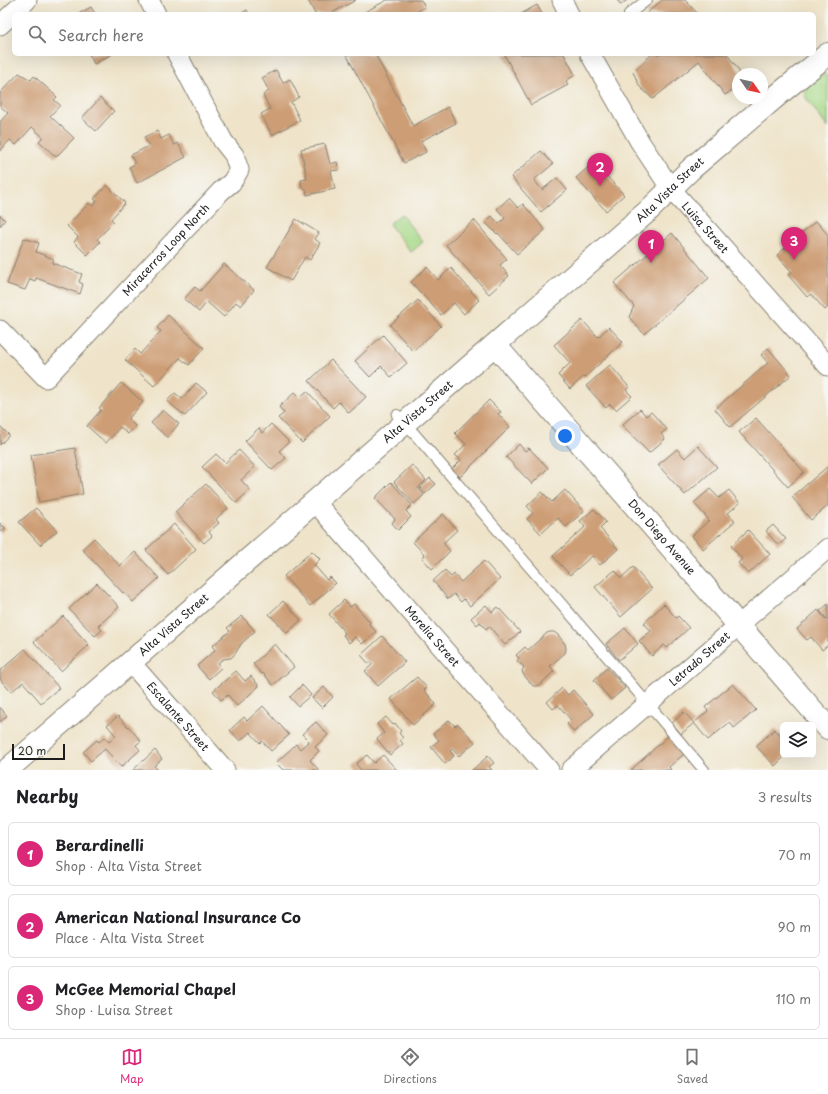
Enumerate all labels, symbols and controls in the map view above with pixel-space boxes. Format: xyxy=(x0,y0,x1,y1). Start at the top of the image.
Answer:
search box xyxy=(12,12,816,56)
icon: search xyxy=(26,23,48,45)
text: Search here xyxy=(58,23,144,46)
north arrow xyxy=(732,68,768,104)
street label: Alta Vista Street xyxy=(632,152,708,226)
pin: 2 xyxy=(587,153,613,186)
street label: Luisa Street xyxy=(678,198,733,257)
street label: Miracerros Loop North xyxy=(118,200,213,299)
pin: 3 xyxy=(781,227,807,260)
pin: 1 xyxy=(638,230,664,263)
street label: Alta Vista Street xyxy=(379,376,457,447)
your location xyxy=(555,426,575,446)
street label: Don Diego Avenue xyxy=(624,495,700,578)
street label: Alta Vista Street xyxy=(134,589,212,660)
street label: Morelia Street xyxy=(401,601,464,670)
street label: Letrado Street xyxy=(665,627,734,690)
street label: Escalante Street xyxy=(143,678,214,755)
map controls xyxy=(780,722,816,758)
button: layers xyxy=(780,722,816,758)
scale bar xyxy=(12,742,65,761)
text: 20 m xyxy=(18,742,46,759)
text: Nearby xyxy=(16,783,78,809)
text: 3 results xyxy=(758,787,812,806)
text: Berardinelli xyxy=(55,833,144,856)
text: 1 xyxy=(27,845,33,864)
text: 70 m xyxy=(778,845,811,864)
text: Shop · Alta Vista Street xyxy=(55,856,202,875)
text: American National Insurance Co xyxy=(55,905,301,928)
text: 2 xyxy=(25,917,35,936)
text: 90 m xyxy=(778,917,811,936)
text: Place · Alta Vista Street xyxy=(55,928,204,947)
text: McGee Memorial Chapel xyxy=(55,977,236,1000)
text: 3 xyxy=(26,989,34,1008)
text: 110 m xyxy=(776,989,811,1008)
text: Shop · Luisa Street xyxy=(55,1000,173,1019)
tab: Map xyxy=(120,1046,143,1087)
tab: Directions xyxy=(383,1046,437,1087)
tab: Saved xyxy=(677,1046,708,1087)

